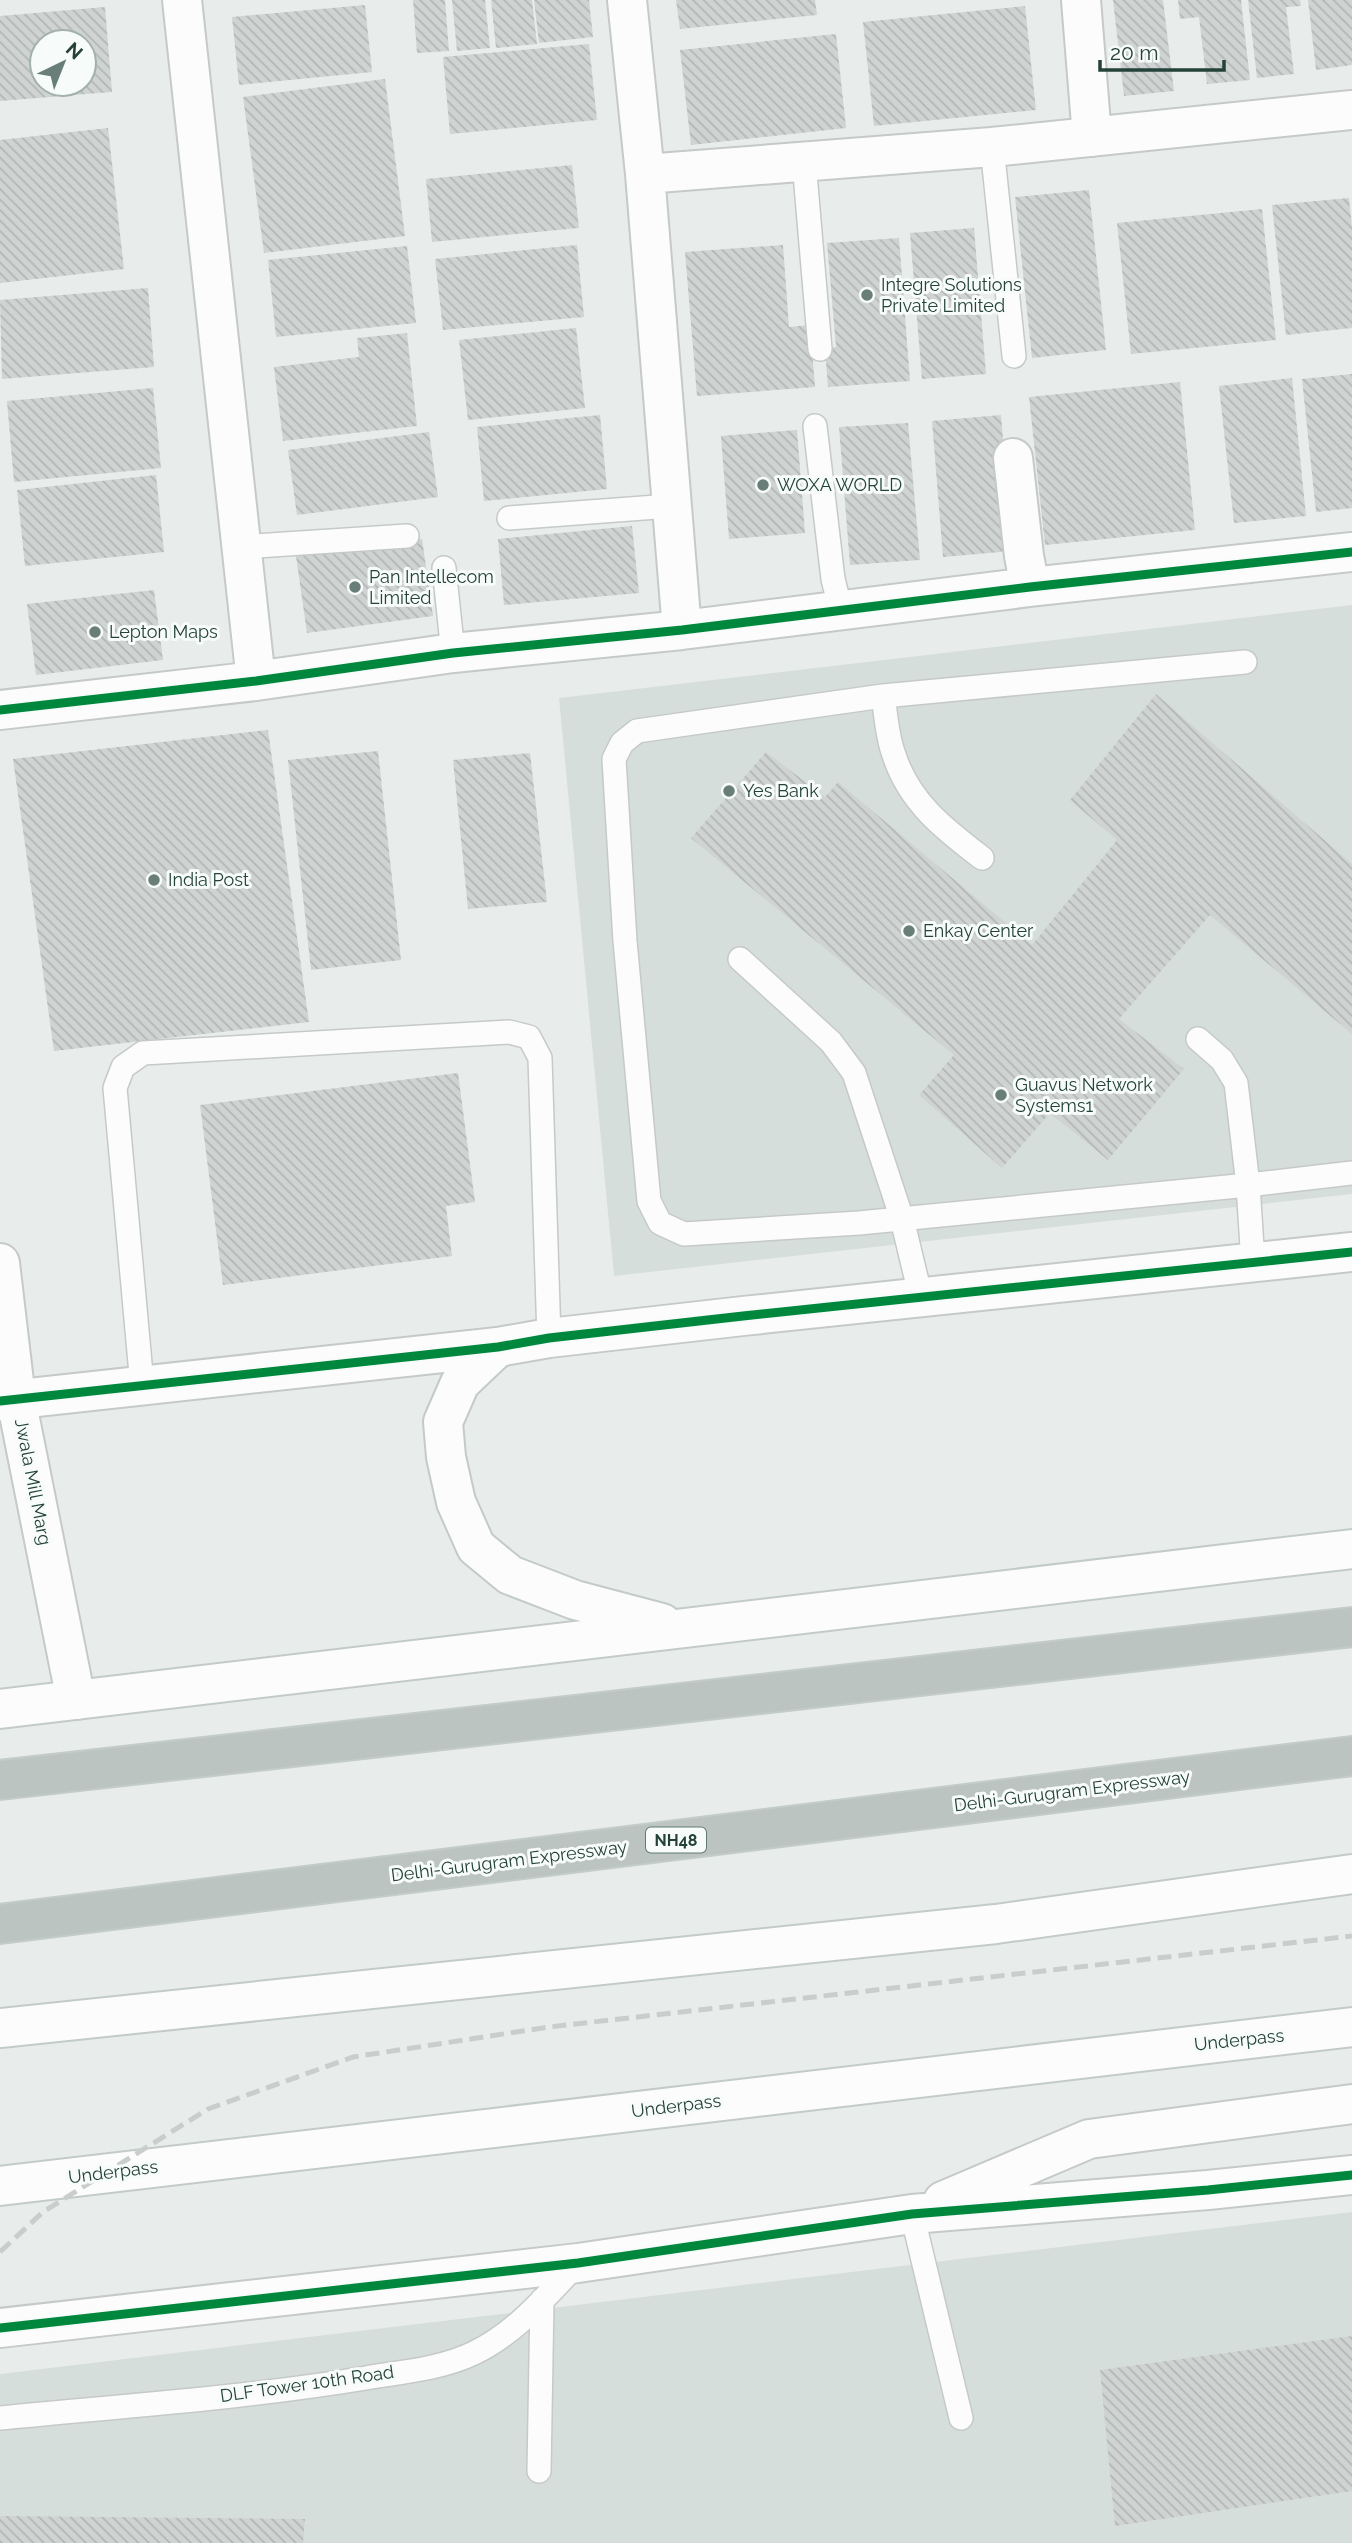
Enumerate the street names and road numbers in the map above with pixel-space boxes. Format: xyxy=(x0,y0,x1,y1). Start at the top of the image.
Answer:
street label: Jwala Mill Marg xyxy=(11,1417,56,1547)
street label: Delhi-Gurugram Expressway xyxy=(953,1766,1192,1815)
road number: NH48 xyxy=(646,1828,706,1852)
street label: Delhi-Gurugram Expressway xyxy=(390,1836,629,1885)
street label: Underpass xyxy=(1193,2024,1285,2055)
street label: Underpass xyxy=(630,2090,722,2121)
street label: Underpass xyxy=(67,2156,159,2187)
street label: DLF Tower 10th Road xyxy=(219,2361,395,2406)

